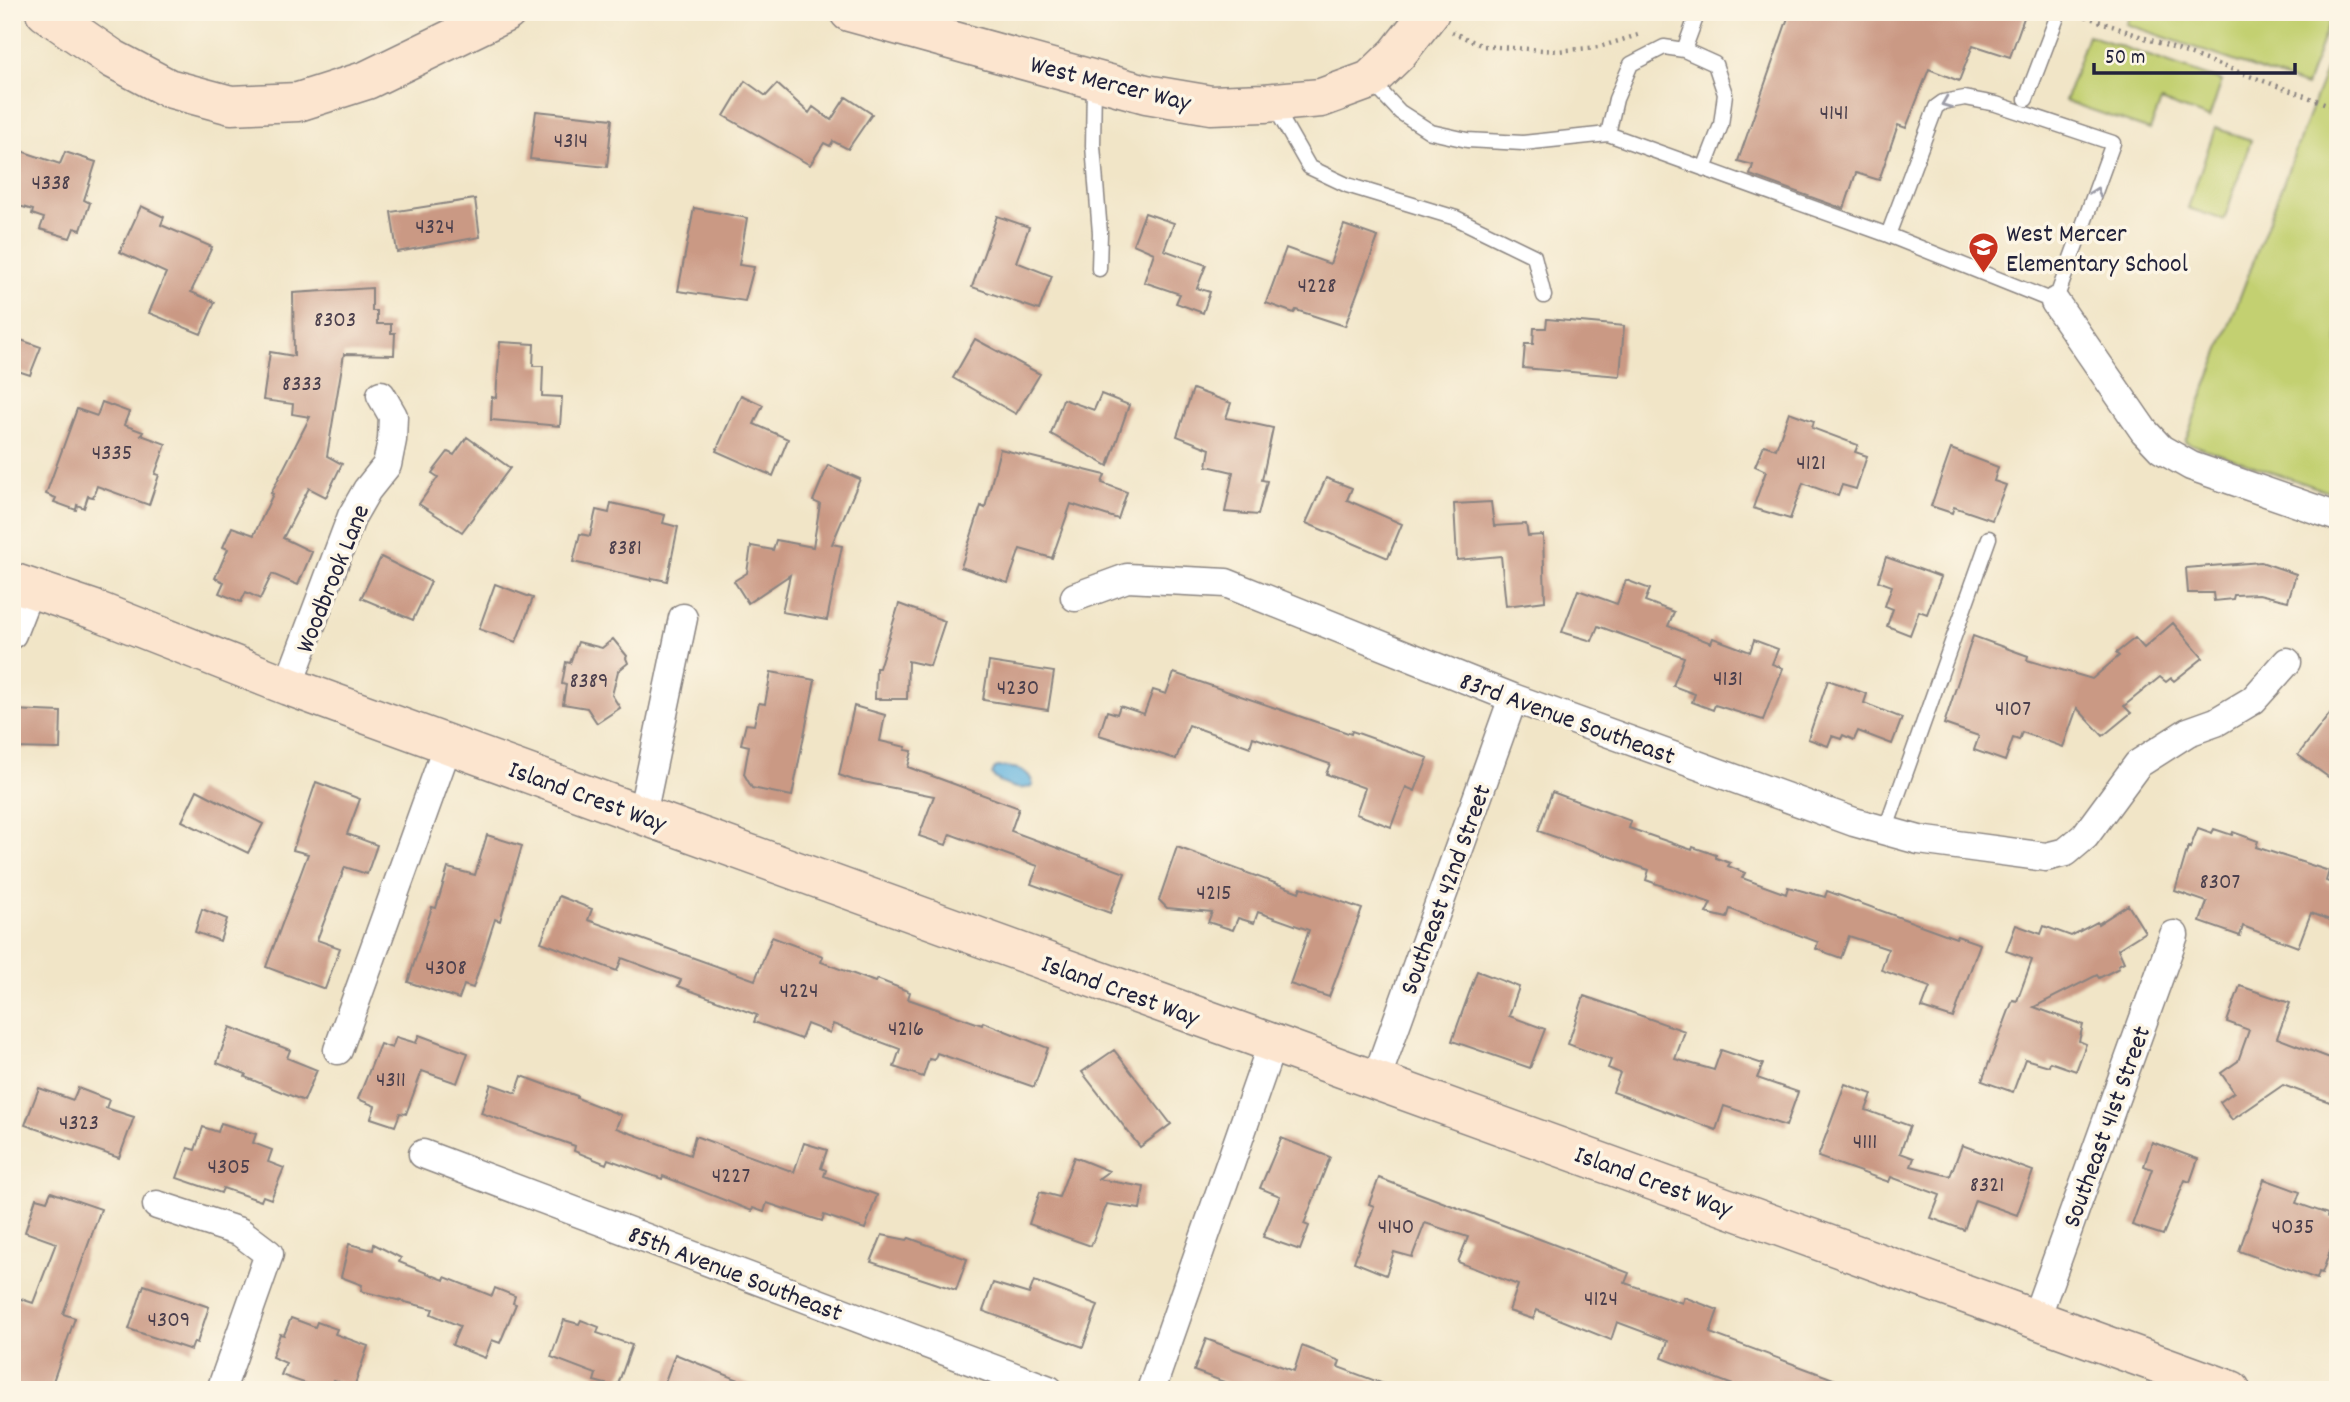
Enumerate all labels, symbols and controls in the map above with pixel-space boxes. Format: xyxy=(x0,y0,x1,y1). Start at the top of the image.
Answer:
scale bar xyxy=(2094,32,2296,76)
text: 50 m xyxy=(2105,44,2145,74)
street label: West Mercer Way xyxy=(1026,48,1195,123)
one-way arrow xyxy=(1941,95,1953,109)
house number: 4141 xyxy=(1819,98,1849,131)
house number: 4314 xyxy=(554,126,588,159)
house number: 4338 xyxy=(31,168,71,201)
one-way arrow xyxy=(2087,186,2101,198)
house number: 4324 xyxy=(415,212,455,245)
place label: West Mercer Elementary School xyxy=(2006,217,2188,284)
school or university icon: West Mercer Elementary School xyxy=(1966,230,2000,274)
house number: 4228 xyxy=(1298,271,1336,304)
house number: 8303 xyxy=(314,305,356,338)
house number: 8333 xyxy=(282,369,322,402)
house number: 4335 xyxy=(92,438,132,471)
house number: 4121 xyxy=(1796,448,1826,481)
street label: Woodbrook Lane xyxy=(288,500,381,659)
house number: 8381 xyxy=(608,533,642,566)
street label: 83rd Avenue Southeast xyxy=(1454,664,1680,777)
house number: 4131 xyxy=(1713,664,1743,697)
house number: 8389 xyxy=(569,666,609,699)
house number: 4230 xyxy=(997,673,1039,706)
house number: 4107 xyxy=(1995,694,2031,727)
street label: Island Crest Way xyxy=(503,753,671,844)
street label: Southeast 42nd Street xyxy=(1392,779,1503,1001)
house number: 8307 xyxy=(2200,867,2240,900)
house number: 4215 xyxy=(1196,878,1232,911)
street label: Island Crest Way xyxy=(1036,947,1204,1038)
house number: 4308 xyxy=(425,953,467,986)
house number: 4224 xyxy=(779,976,819,1009)
house number: 4216 xyxy=(888,1014,924,1047)
street label: Southeast 41st Street xyxy=(2055,1021,2162,1233)
house number: 4311 xyxy=(376,1065,406,1098)
house number: 4323 xyxy=(59,1108,99,1141)
house number: 4111 xyxy=(1853,1127,1877,1160)
street label: Island Crest Way xyxy=(1569,1138,1737,1229)
house number: 4305 xyxy=(208,1152,250,1185)
house number: 4227 xyxy=(712,1161,750,1194)
house number: 8321 xyxy=(1970,1170,2004,1203)
house number: 4140 xyxy=(1378,1212,1414,1245)
house number: 4035 xyxy=(2272,1212,2314,1245)
street label: 85th Avenue Southeast xyxy=(622,1217,848,1333)
house number: 4124 xyxy=(1584,1284,1618,1317)
house number: 4309 xyxy=(148,1305,190,1338)

